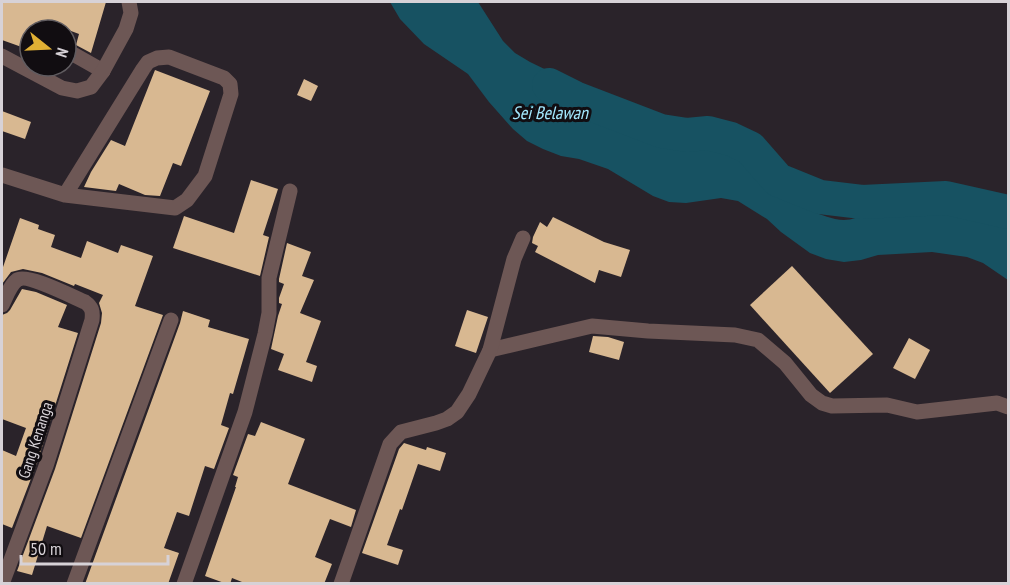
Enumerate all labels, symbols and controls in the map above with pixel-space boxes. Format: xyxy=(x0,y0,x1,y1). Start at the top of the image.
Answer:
north arrow xyxy=(18,18,78,78)
text: N xyxy=(51,45,73,60)
water label: Sei Belawan xyxy=(512,101,589,124)
street label: Gang Kenanga xyxy=(13,399,57,481)
scale bar xyxy=(21,528,168,566)
text: 50 m xyxy=(30,537,62,560)

